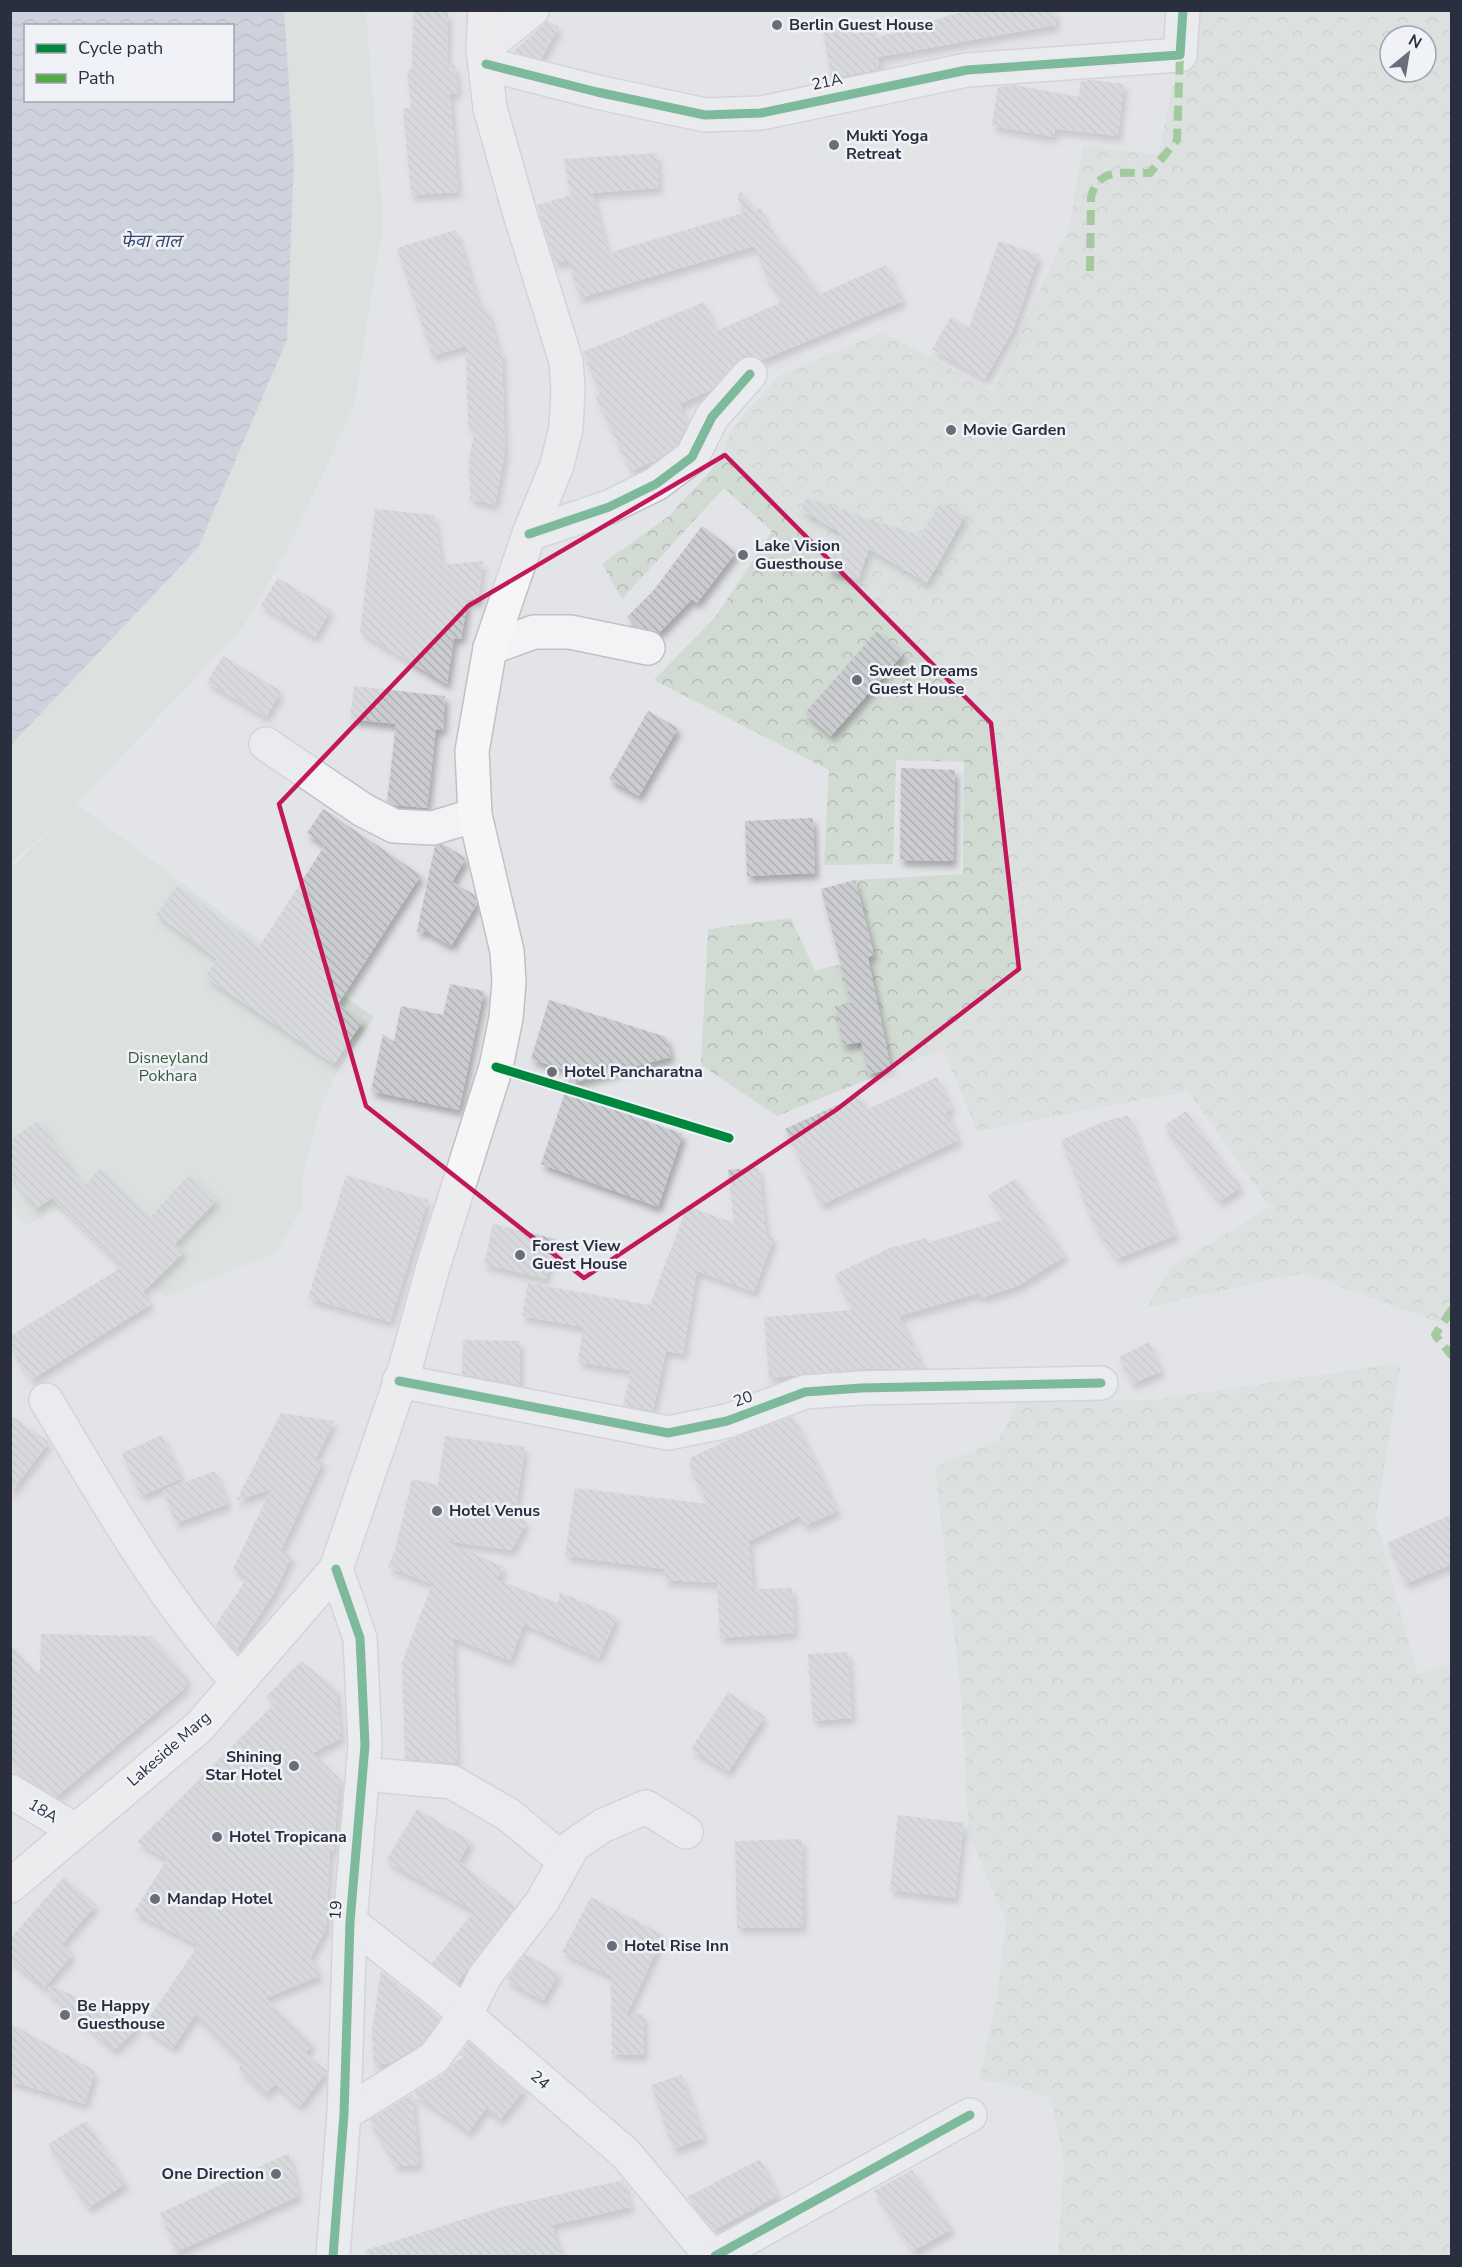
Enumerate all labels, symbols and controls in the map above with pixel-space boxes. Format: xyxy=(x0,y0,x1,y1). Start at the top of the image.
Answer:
place label: Berlin Guest House xyxy=(789,14,933,36)
marker: Berlin Guest House xyxy=(770,18,784,32)
legend xyxy=(24,24,234,102)
north arrow xyxy=(1378,24,1438,84)
text: N xyxy=(1404,29,1426,54)
text: Cycle path xyxy=(78,36,163,60)
text: Path xyxy=(78,66,115,90)
street label: 21A xyxy=(810,68,845,96)
place label: Mukti Yoga Retreat xyxy=(846,125,928,165)
marker: Mukti Yoga Retreat xyxy=(827,138,841,152)
water label: फेवा ताल xyxy=(121,229,185,253)
place label: Movie Garden xyxy=(963,419,1066,441)
marker: Movie Garden xyxy=(944,423,958,437)
place label: Lake Vision Guesthouse xyxy=(755,535,843,575)
marker: Lake Vision Guesthouse xyxy=(736,548,750,562)
place label: Sweet Dreams Guest House xyxy=(869,660,978,700)
marker: Sweet Dreams Guest House xyxy=(850,673,864,687)
park label: Disneyland Pokhara xyxy=(128,1047,208,1087)
place label: Hotel Pancharatna xyxy=(564,1061,703,1083)
marker: Hotel Pancharatna xyxy=(545,1065,559,1079)
place label: Forest View Guest House xyxy=(532,1235,628,1275)
marker: Forest View Guest House xyxy=(513,1248,527,1262)
street label: 20 xyxy=(730,1385,756,1413)
place label: Hotel Venus xyxy=(449,1500,540,1522)
marker: Hotel Venus xyxy=(430,1504,444,1518)
street label: Lakeside Marg xyxy=(123,1707,215,1791)
place label: Shining Star Hotel xyxy=(205,1746,282,1786)
marker: Shining Star Hotel xyxy=(287,1759,301,1773)
street label: 18A xyxy=(24,1794,62,1829)
place label: Hotel Tropicana xyxy=(229,1826,347,1848)
marker: Hotel Tropicana xyxy=(210,1830,224,1844)
place label: Mandap Hotel xyxy=(167,1888,273,1910)
marker: Mandap Hotel xyxy=(148,1892,162,1906)
street label: 19 xyxy=(324,1900,348,1920)
place label: Hotel Rise Inn xyxy=(624,1935,729,1957)
marker: Hotel Rise Inn xyxy=(605,1939,619,1953)
place label: Be Happy Guesthouse xyxy=(77,1995,165,2035)
marker: Be Happy Guesthouse xyxy=(58,2008,72,2022)
street label: 24 xyxy=(526,2065,555,2095)
place label: One Direction xyxy=(162,2163,264,2185)
marker: One Direction xyxy=(269,2167,283,2181)

